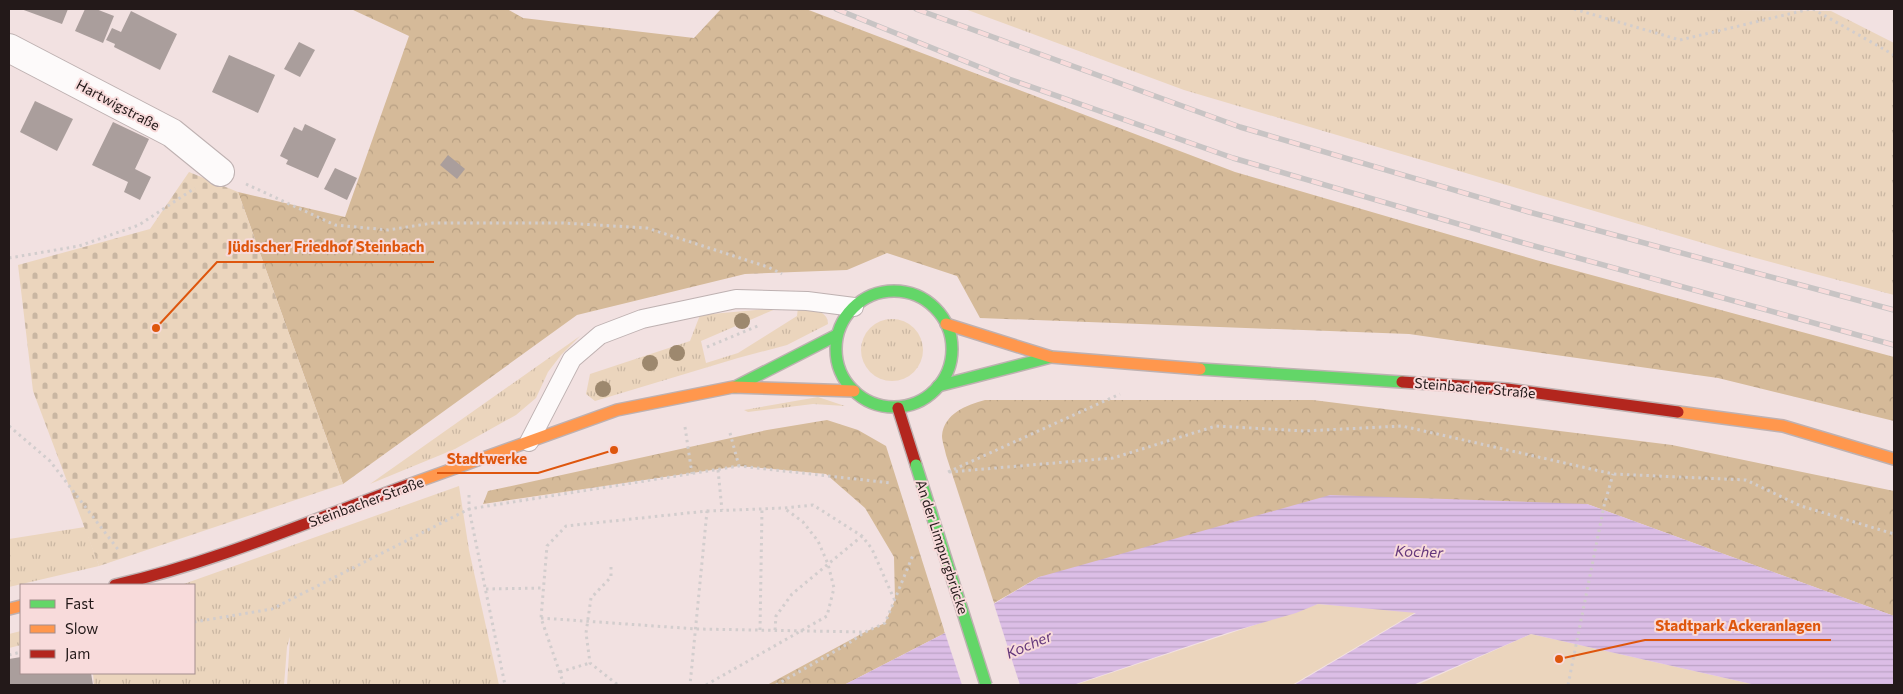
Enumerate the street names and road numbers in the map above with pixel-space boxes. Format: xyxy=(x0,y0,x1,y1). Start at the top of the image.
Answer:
street label: Hartwigstraße xyxy=(74,75,163,134)
street label: Steinbacher Straße xyxy=(1414,374,1536,401)
street label: Steinbacher Straße xyxy=(306,473,426,530)
street label: An der Limpurgbrücke xyxy=(913,477,972,616)

